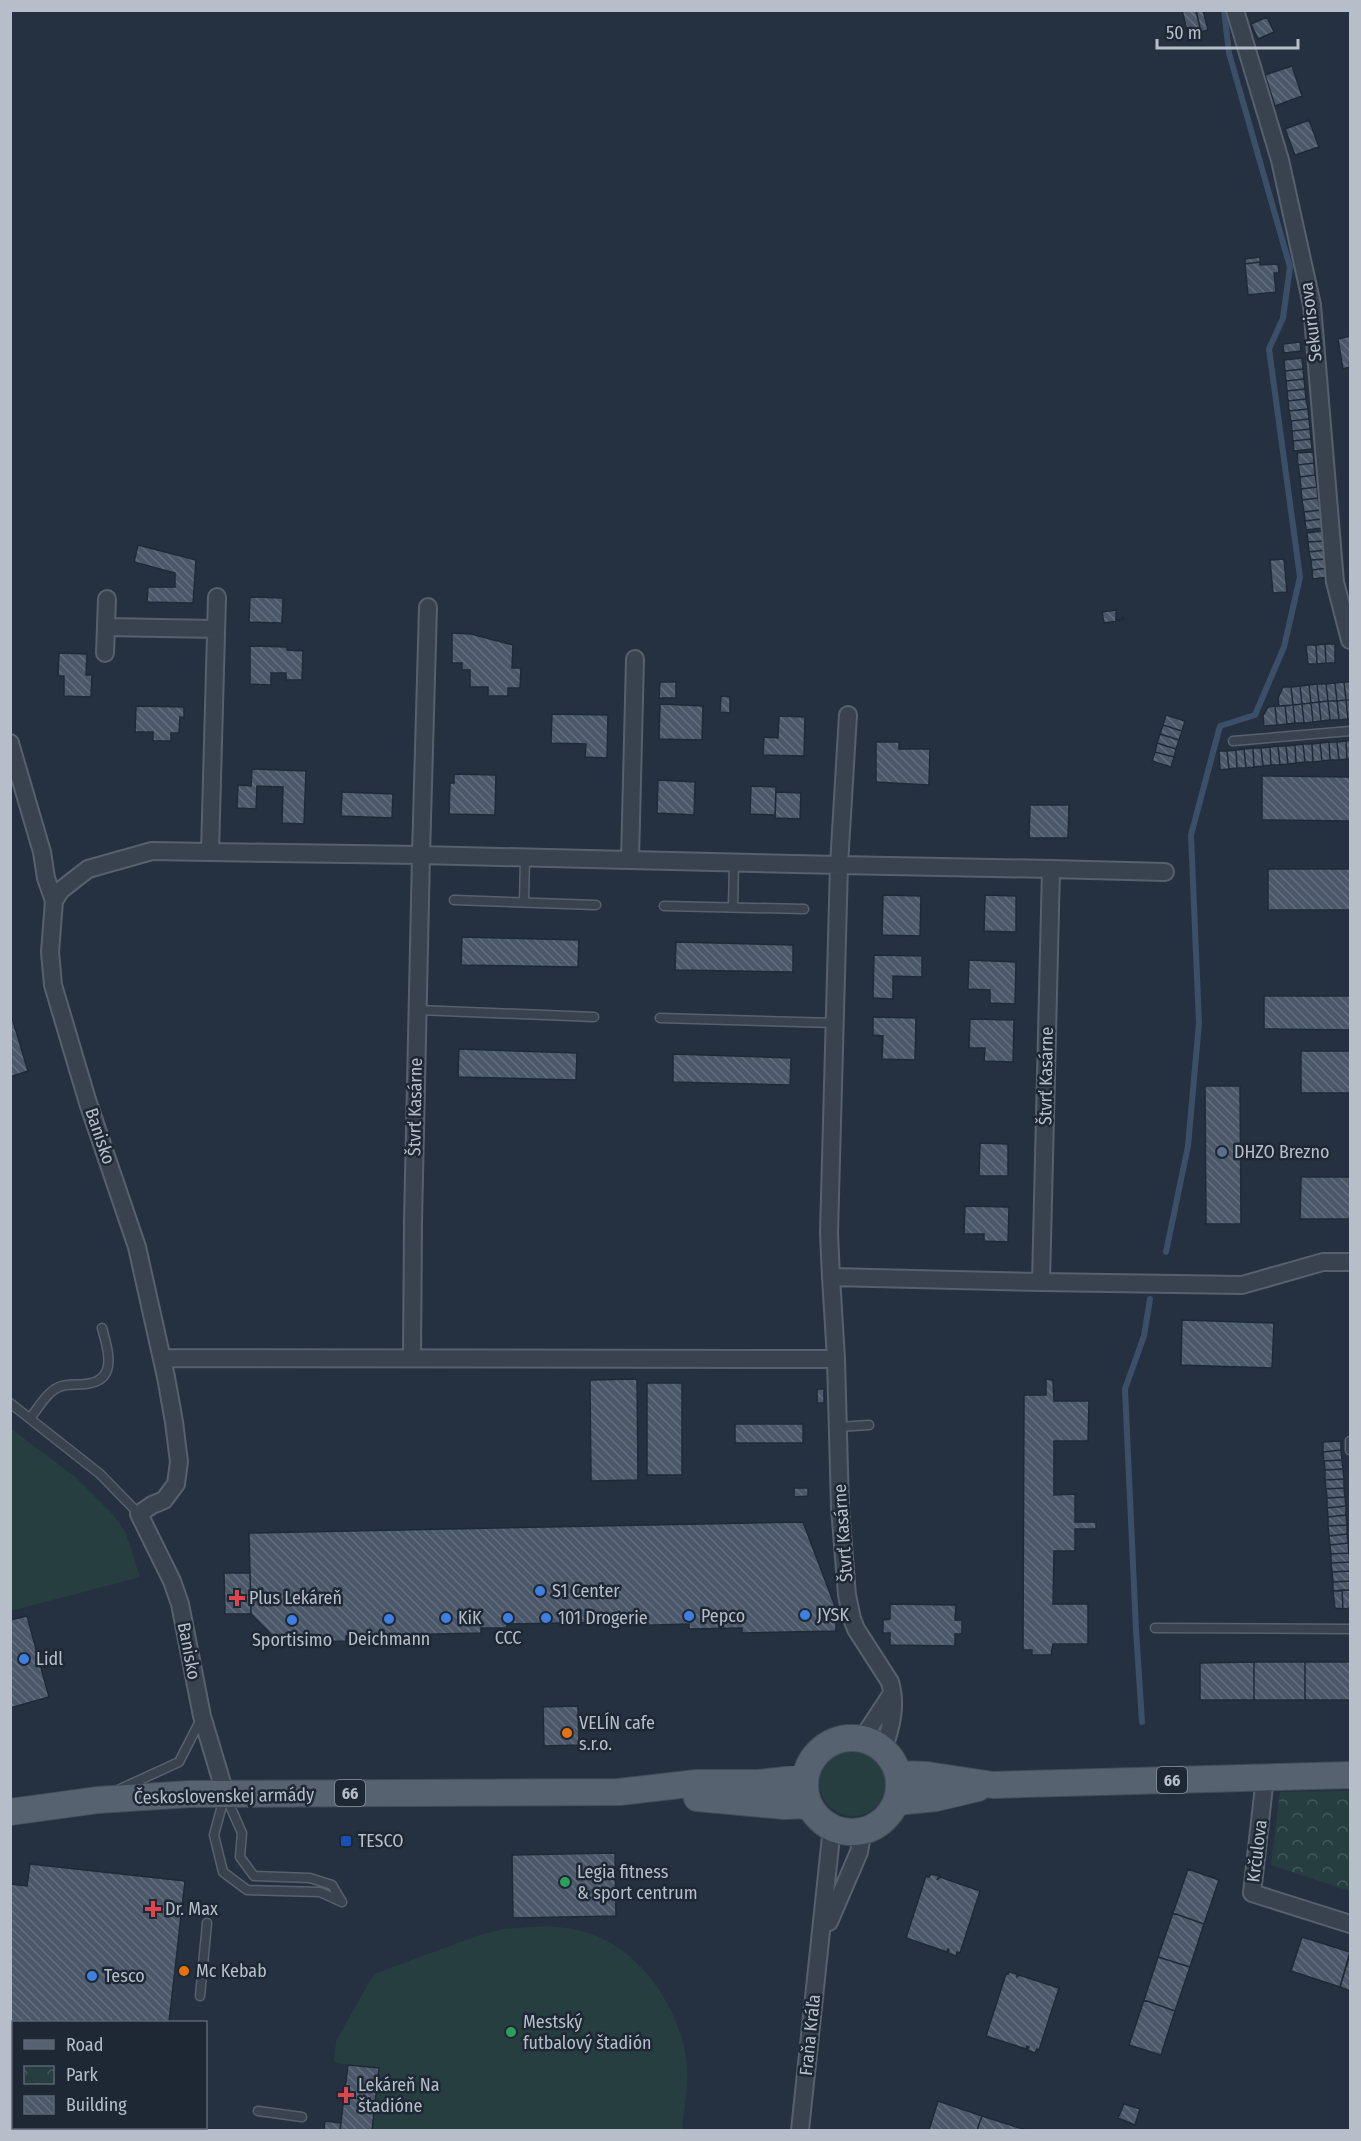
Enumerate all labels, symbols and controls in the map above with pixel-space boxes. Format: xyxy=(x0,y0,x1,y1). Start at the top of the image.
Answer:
scale bar xyxy=(1157,12,1298,50)
text: 50 m xyxy=(1166,22,1202,44)
street label: Sekurisova xyxy=(1295,281,1327,363)
street label: Štvrť Kasárne xyxy=(1034,1027,1058,1125)
street label: Štvrť Kasárne xyxy=(403,1058,427,1156)
street label: Banisko xyxy=(80,1105,120,1167)
place label: DHZO Brezno xyxy=(1234,1141,1329,1163)
marker: DHZO Brezno xyxy=(1215,1145,1229,1159)
street label: Štvrť Kasárne xyxy=(829,1483,857,1583)
place label: S1 Center xyxy=(552,1580,620,1602)
marker: S1 Center xyxy=(533,1584,547,1598)
place label: Plus Lekáreň xyxy=(249,1587,342,1609)
marker: Plus Lekáreň xyxy=(230,1591,244,1605)
place label: JYSK xyxy=(817,1604,849,1626)
place label: Pepco xyxy=(701,1605,745,1627)
place label: KiK xyxy=(458,1607,482,1629)
place label: 101 Drogerie xyxy=(558,1607,648,1629)
marker: JYSK xyxy=(798,1608,812,1622)
marker: Pepco xyxy=(682,1609,696,1623)
marker: KiK xyxy=(439,1611,453,1625)
marker: CCC xyxy=(501,1611,515,1625)
marker: 101 Drogerie xyxy=(539,1611,553,1625)
marker: Deichmann xyxy=(382,1612,396,1626)
marker: Sportisimo xyxy=(285,1613,299,1627)
street label: Banisko xyxy=(173,1620,205,1682)
place label: CCC xyxy=(495,1627,521,1649)
place label: Deichmann xyxy=(348,1628,430,1650)
place label: Sportisimo xyxy=(252,1629,332,1651)
place label: Lidl xyxy=(36,1648,63,1670)
marker: Lidl xyxy=(17,1652,31,1666)
place label: VELÍN cafe s.r.o. xyxy=(579,1711,655,1755)
marker: VELÍN cafe s.r.o. xyxy=(560,1726,574,1740)
road number: 66 xyxy=(1157,1767,1187,1793)
road number: 66 xyxy=(335,1780,365,1806)
street label: Československej armády xyxy=(134,1783,314,1809)
street label: Krčulova xyxy=(1242,1818,1272,1884)
place label: TESCO xyxy=(358,1830,404,1852)
marker: TESCO xyxy=(339,1834,353,1848)
place label: Legia fitness & sport centrum xyxy=(577,1861,698,1904)
marker: Legia fitness & sport centrum xyxy=(558,1875,572,1889)
place label: Dr. Max xyxy=(165,1898,218,1920)
marker: Dr. Max xyxy=(146,1902,160,1916)
place label: Mc Kebab xyxy=(196,1960,267,1982)
marker: Mc Kebab xyxy=(177,1964,191,1978)
place label: Tesco xyxy=(104,1965,145,1987)
marker: Tesco xyxy=(85,1969,99,1983)
street label: Fraňa Kráľa xyxy=(795,1993,825,2077)
place label: Mestský futbalový štadión xyxy=(523,2011,652,2054)
legend xyxy=(12,2021,207,2129)
marker: Mestský futbalový štadión xyxy=(504,2025,518,2039)
text: Road xyxy=(66,2034,103,2056)
text: Park xyxy=(66,2064,99,2086)
place label: Lekáreň Na štadióne xyxy=(358,2074,440,2117)
marker: Lekáreň Na štadióne xyxy=(339,2088,353,2102)
text: Building xyxy=(66,2094,127,2116)

